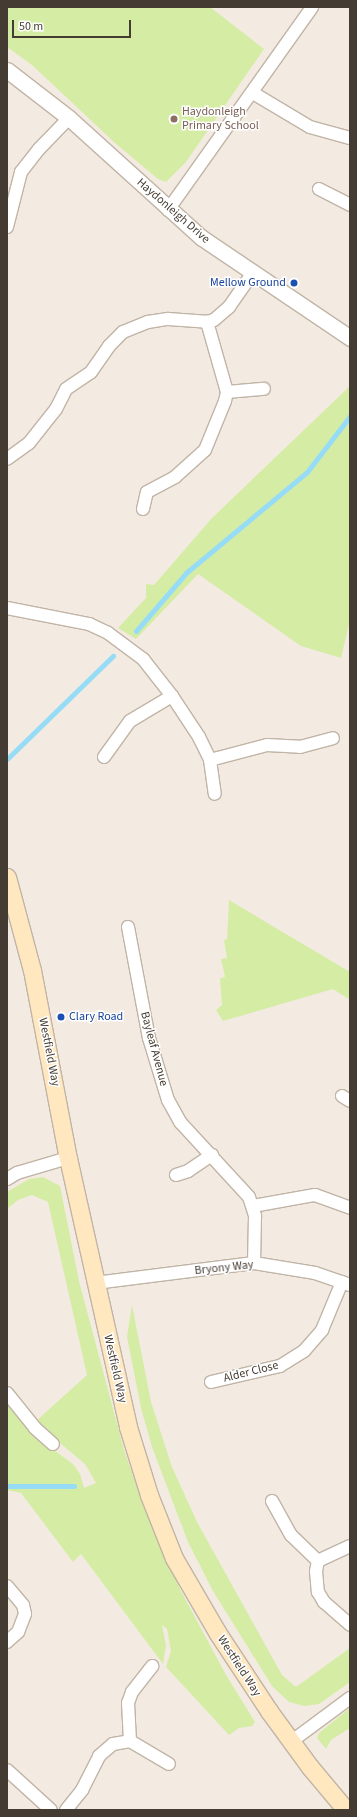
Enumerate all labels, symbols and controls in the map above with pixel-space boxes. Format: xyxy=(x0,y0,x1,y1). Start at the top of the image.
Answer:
scale bar xyxy=(14,12,133,38)
text: 50 m xyxy=(19,18,43,35)
place label: Haydonleigh Primary School xyxy=(182,105,259,133)
marker: Haydonleigh Primary School xyxy=(169,114,179,124)
street label: Haydonleigh Drive xyxy=(134,175,212,247)
place label: Mellow Ground xyxy=(210,276,286,290)
marker: Mellow Ground xyxy=(289,278,299,288)
place label: Clary Road xyxy=(69,1010,123,1024)
street label: Bayleaf Avenue xyxy=(137,1010,171,1088)
marker: Clary Road xyxy=(56,1012,66,1022)
street label: Westfield Way xyxy=(35,1016,63,1088)
street label: Bryony Way xyxy=(194,1258,254,1278)
street label: Westfield Way xyxy=(100,1333,130,1405)
street label: Alder Close xyxy=(222,1358,280,1386)
street label: Westfield Way xyxy=(214,1633,264,1699)

